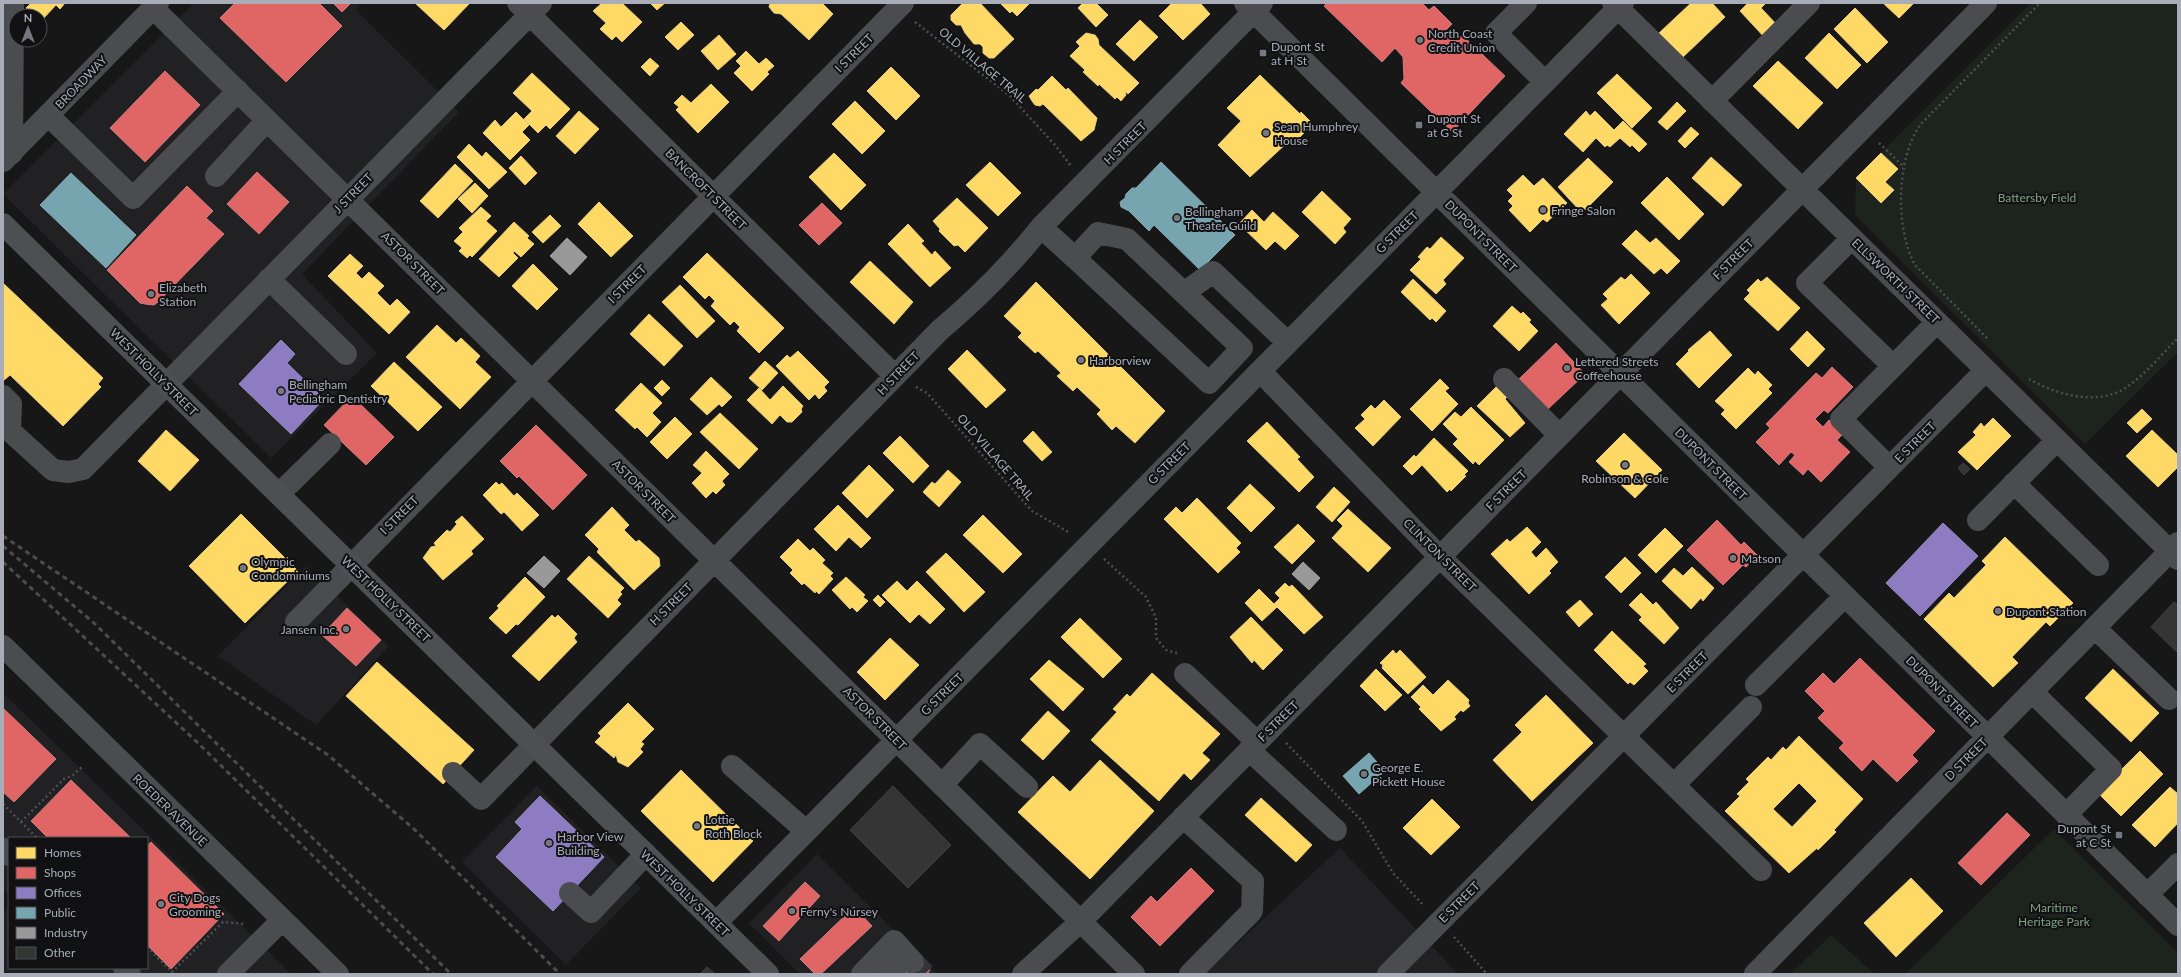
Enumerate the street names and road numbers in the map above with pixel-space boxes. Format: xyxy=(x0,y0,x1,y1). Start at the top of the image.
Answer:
street label: OLD VILLAGE TRAIL xyxy=(936,24,1030,106)
street label: I STREET xyxy=(832,31,876,75)
street label: BROADWAY xyxy=(52,52,110,112)
street label: H STREET xyxy=(1100,118,1150,168)
street label: BANCROFT STREET xyxy=(662,145,750,233)
street label: J STREET xyxy=(330,170,376,216)
street label: DUPONT STREET xyxy=(1442,197,1520,275)
street label: G STREET xyxy=(1373,208,1421,256)
street label: ASTOR STREET xyxy=(378,228,448,298)
street label: F STREET xyxy=(1709,235,1757,283)
street label: ELLSWORTH STREET xyxy=(1849,235,1943,327)
street label: I STREET xyxy=(605,262,649,306)
street label: WEST HOLLY STREET xyxy=(107,325,201,419)
street label: H STREET xyxy=(874,348,922,398)
street label: OLD VILLAGE TRAIL xyxy=(954,411,1038,503)
street label: E STREET xyxy=(1891,418,1939,466)
street label: DUPONT STREET xyxy=(1672,425,1750,503)
street label: G STREET xyxy=(1145,439,1193,487)
street label: ASTOR STREET xyxy=(609,456,679,526)
street label: F STREET xyxy=(1482,466,1530,514)
street label: I STREET xyxy=(377,493,421,537)
street label: CLINTON STREET xyxy=(1400,515,1480,595)
street label: WEST HOLLY STREET xyxy=(338,553,434,645)
street label: H STREET xyxy=(646,579,696,629)
street label: E STREET xyxy=(1663,648,1711,696)
street label: DUPONT STREET xyxy=(1903,653,1981,731)
street label: G STREET xyxy=(918,670,966,718)
street label: ASTOR STREET xyxy=(840,683,910,753)
street label: F STREET xyxy=(1254,697,1302,745)
street label: D STREET xyxy=(1942,735,1990,783)
street label: ROEDER AVENUE xyxy=(130,771,210,849)
street label: WEST HOLLY STREET xyxy=(637,847,733,939)
street label: E STREET xyxy=(1435,878,1483,926)

